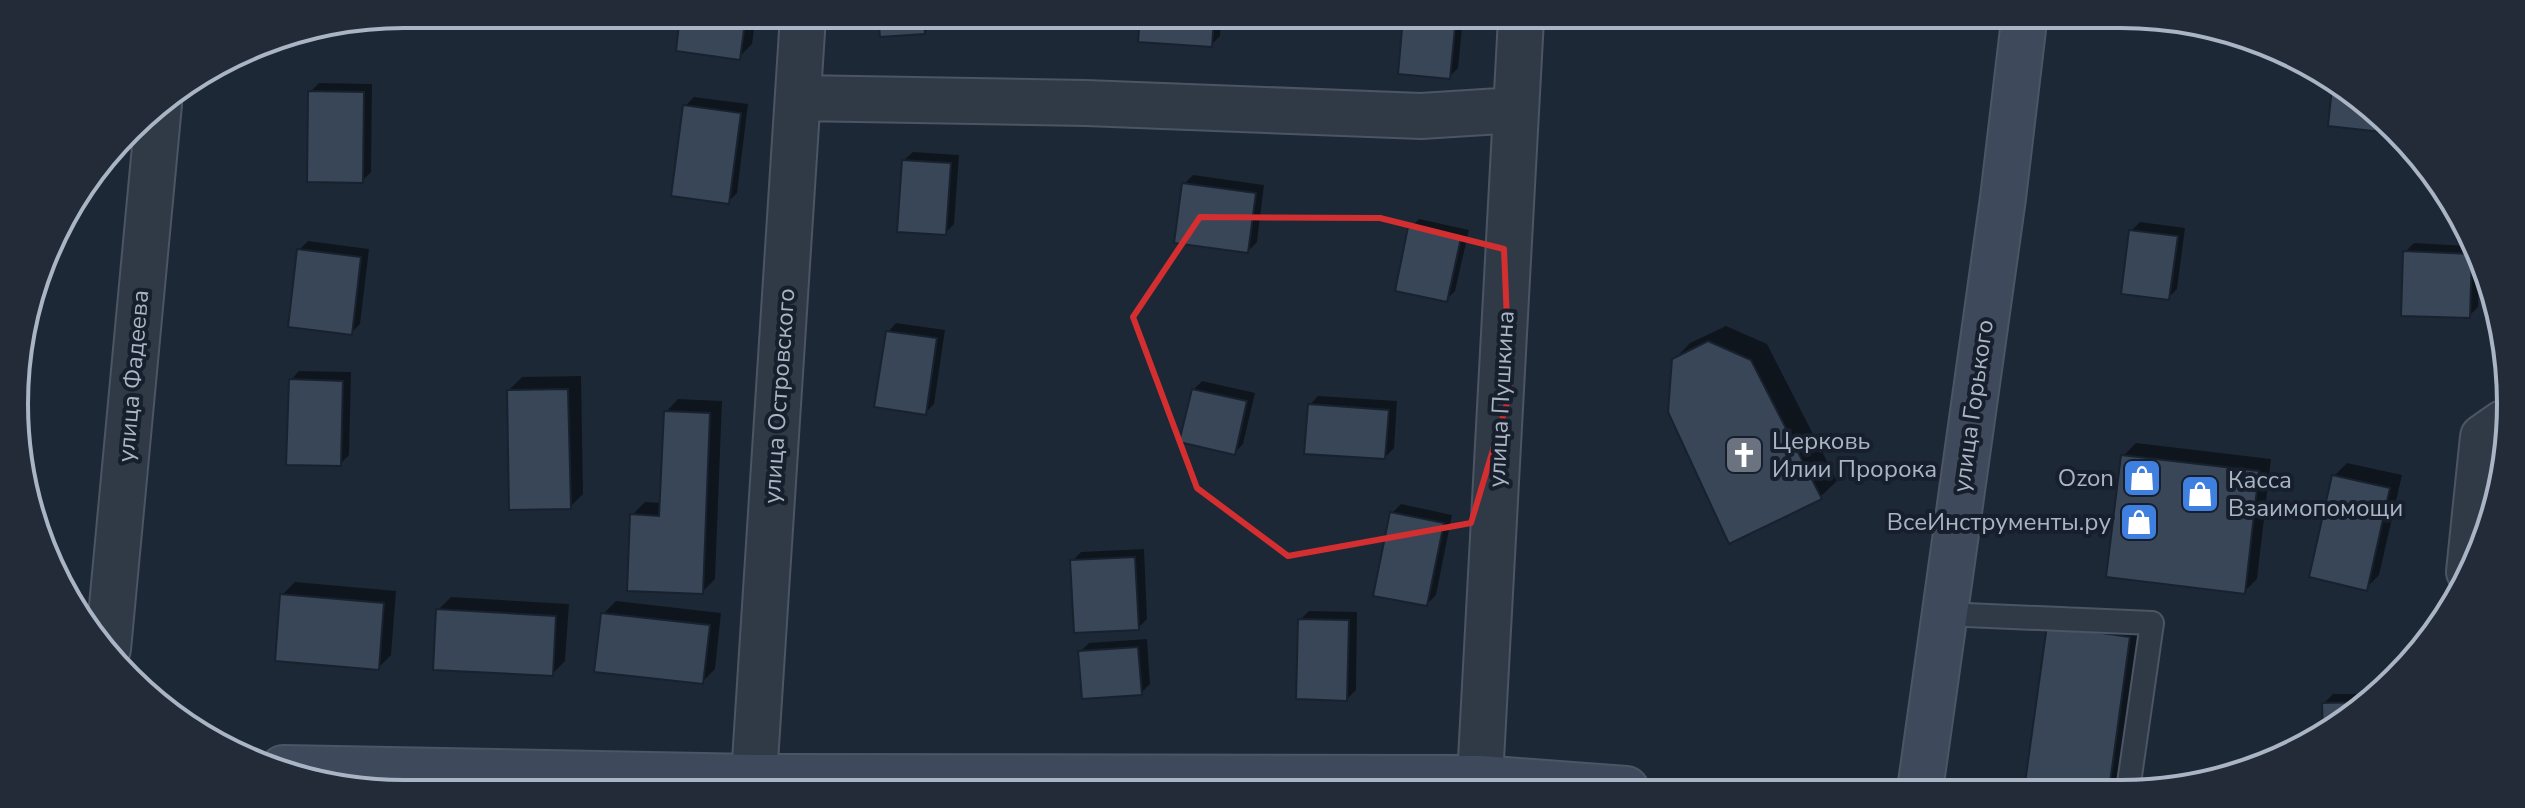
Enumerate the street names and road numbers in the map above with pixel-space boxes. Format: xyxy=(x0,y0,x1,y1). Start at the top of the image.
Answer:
street label: улица Островского xyxy=(756,287,802,505)
street label: улица Фадеева xyxy=(110,289,156,463)
street label: улица Пушкина xyxy=(1480,310,1522,488)
street label: улица Горького xyxy=(1945,318,2001,494)

